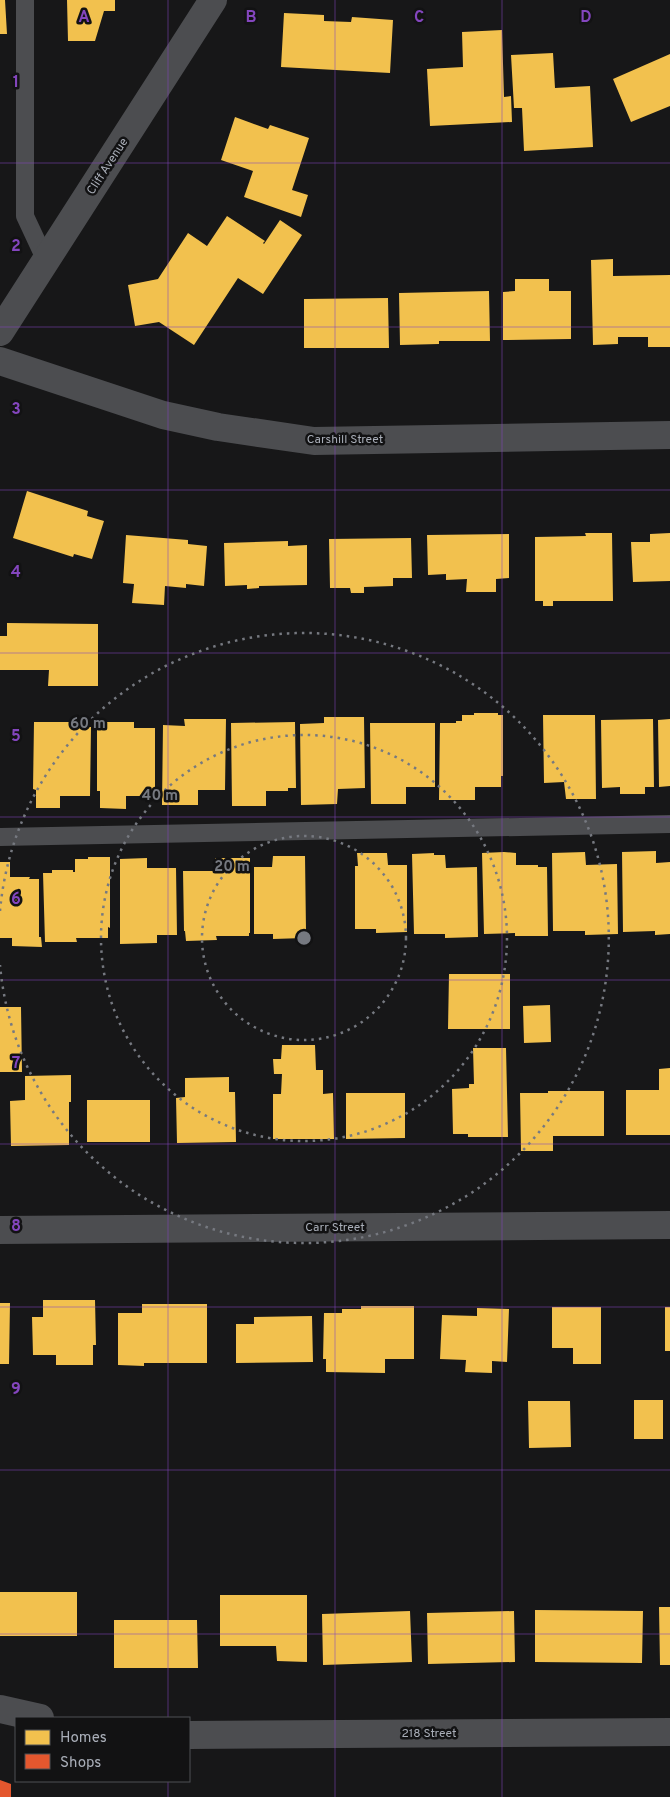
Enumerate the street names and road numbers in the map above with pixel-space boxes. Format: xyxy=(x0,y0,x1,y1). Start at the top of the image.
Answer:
street label: Cliff Avenue xyxy=(84,135,132,198)
street label: Carshill Street xyxy=(307,432,383,448)
street label: Carr Street xyxy=(305,1220,365,1236)
street label: 218 Street xyxy=(401,1726,457,1742)

